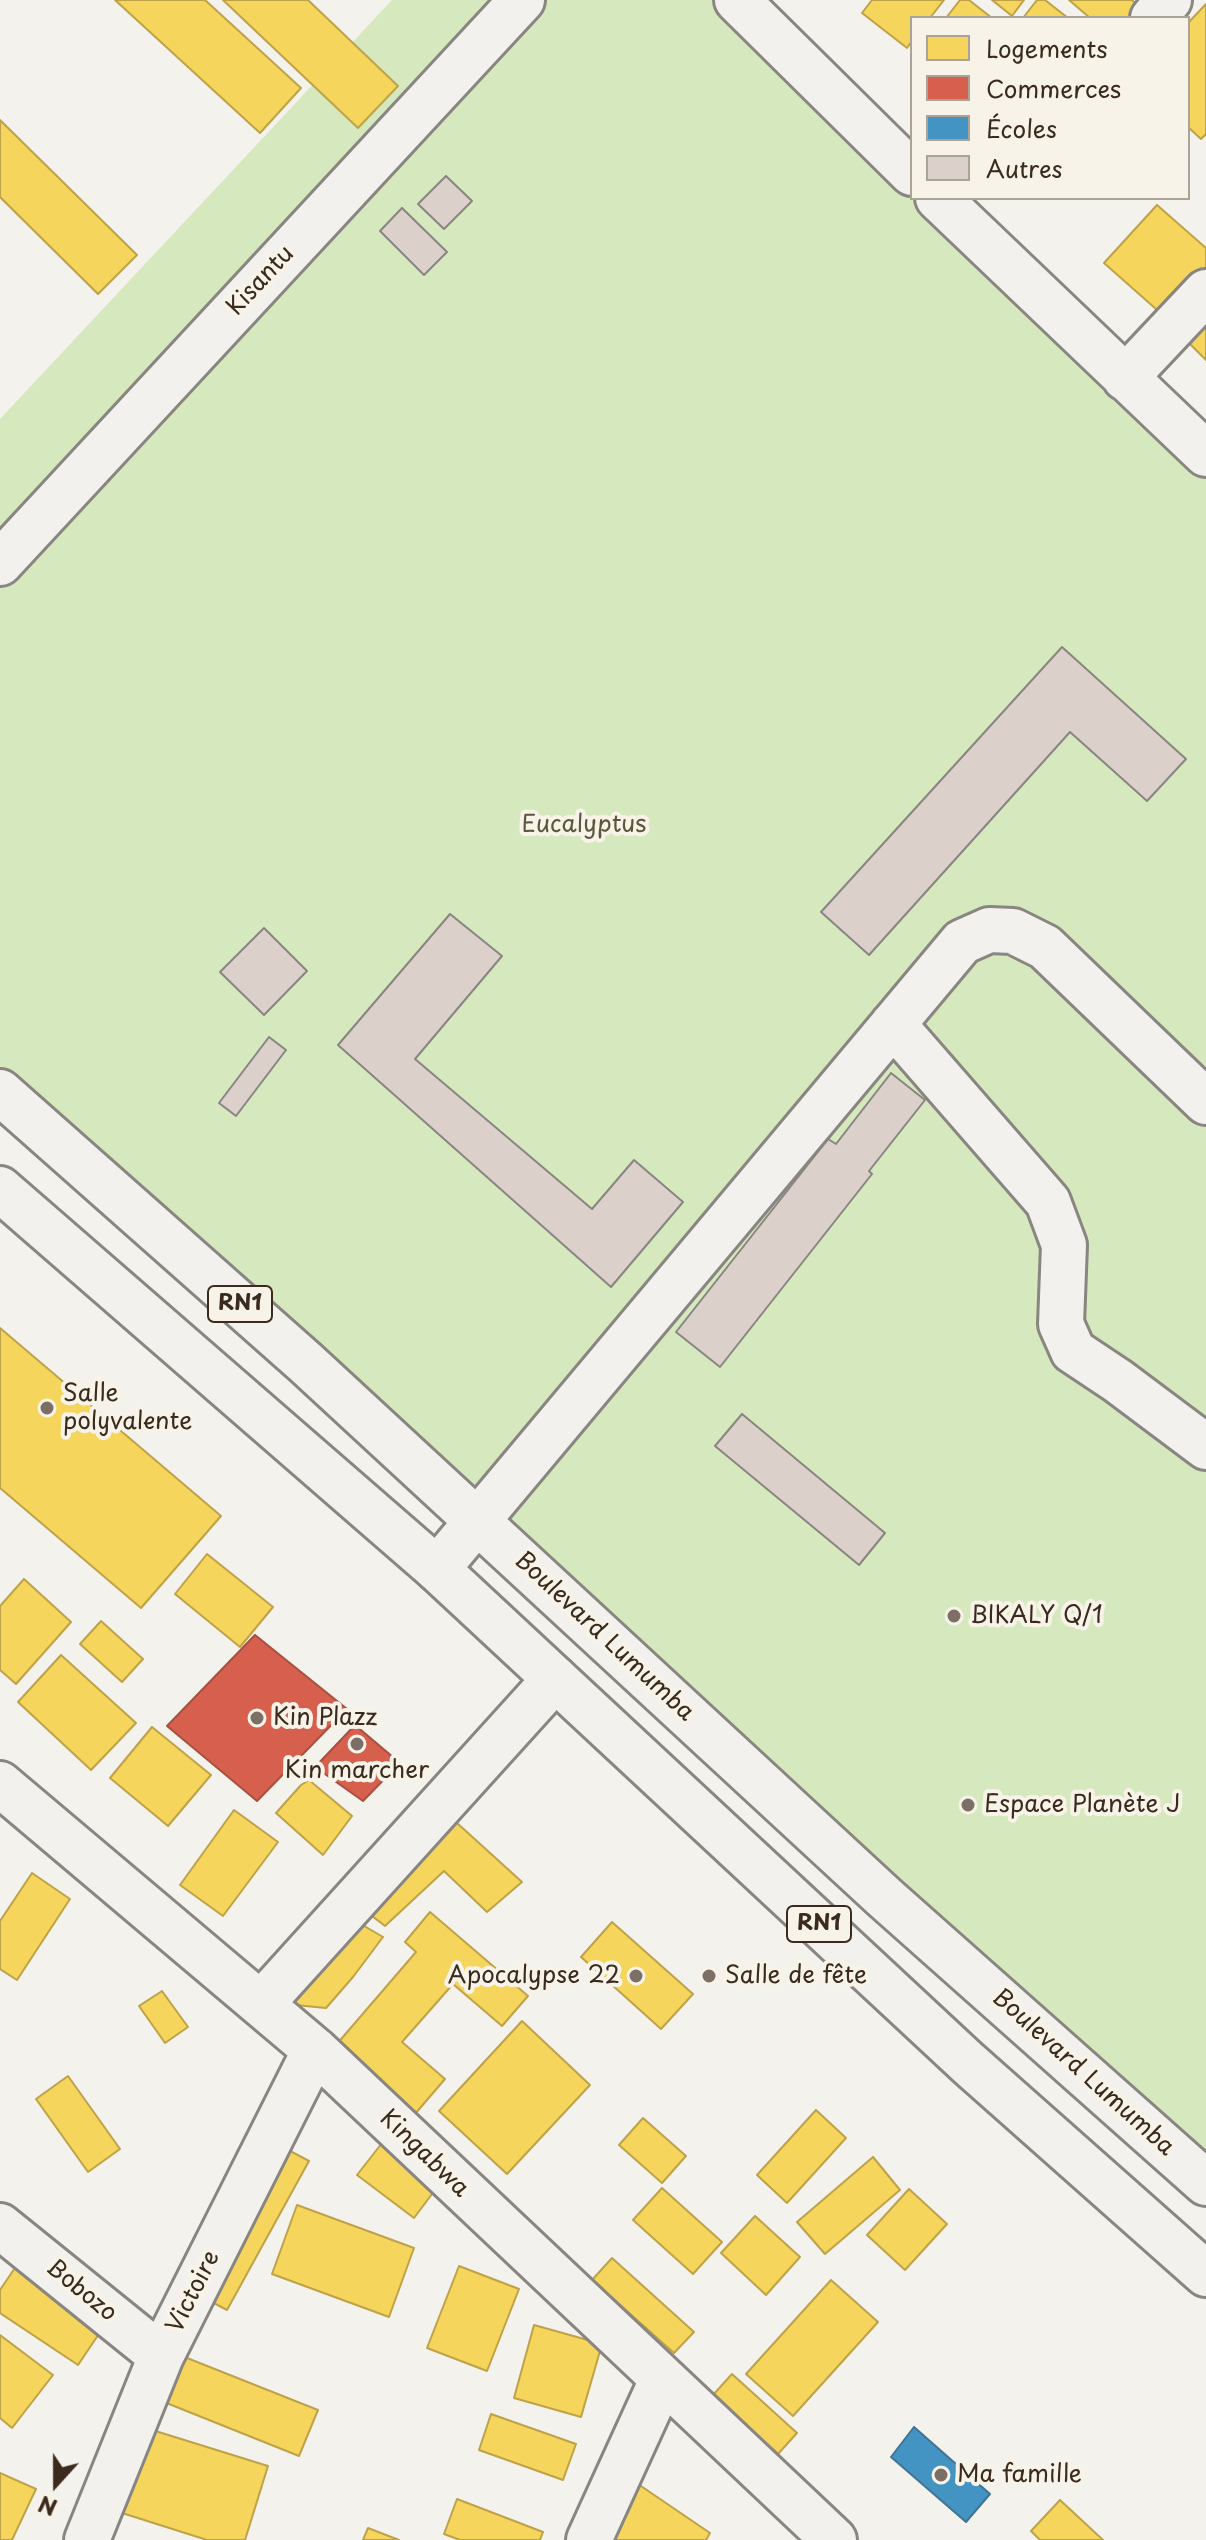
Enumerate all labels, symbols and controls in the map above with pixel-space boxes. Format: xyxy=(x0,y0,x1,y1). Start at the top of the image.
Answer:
legend xyxy=(910,16,1190,200)
text: Logements xyxy=(986,30,1108,66)
text: Commerces xyxy=(986,70,1121,106)
text: Écoles xyxy=(986,110,1057,146)
text: Autres xyxy=(986,150,1063,186)
street label: Kisantu xyxy=(221,240,301,322)
park label: Eucalyptus xyxy=(522,811,646,839)
road number: RN1 xyxy=(208,1286,272,1322)
place label: Salle polyvalente xyxy=(63,1380,192,1436)
marker: Salle polyvalente xyxy=(38,1399,56,1417)
street label: Boulevard Lumumba xyxy=(508,1546,700,1728)
place label: BIKALY Q/1 xyxy=(970,1602,1103,1630)
marker: BIKALY Q/1 xyxy=(945,1607,963,1625)
place label: Kin Plazz xyxy=(273,1704,377,1732)
marker: Kin Plazz xyxy=(248,1709,266,1727)
marker: Kin marcher xyxy=(348,1735,366,1753)
place label: Kin marcher xyxy=(285,1757,429,1785)
place label: Espace Planète J xyxy=(984,1791,1181,1819)
marker: Espace Planète J xyxy=(959,1796,977,1814)
road number: RN1 xyxy=(787,1906,851,1942)
place label: Apocalypse 22 xyxy=(448,1962,620,1990)
place label: Salle de fête xyxy=(725,1962,867,1990)
marker: Apocalypse 22 xyxy=(627,1967,645,1985)
marker: Salle de fête xyxy=(700,1967,718,1985)
street label: Boulevard Lumumba xyxy=(986,1984,1180,2162)
street label: Kingabwa xyxy=(373,2104,475,2204)
street label: Victoire xyxy=(161,2246,227,2338)
street label: Bobozo xyxy=(40,2254,122,2328)
north arrow xyxy=(16,2444,96,2524)
place label: Ma famille xyxy=(957,2461,1082,2489)
marker: Ma famille xyxy=(932,2466,950,2484)
text: N xyxy=(33,2488,61,2525)

